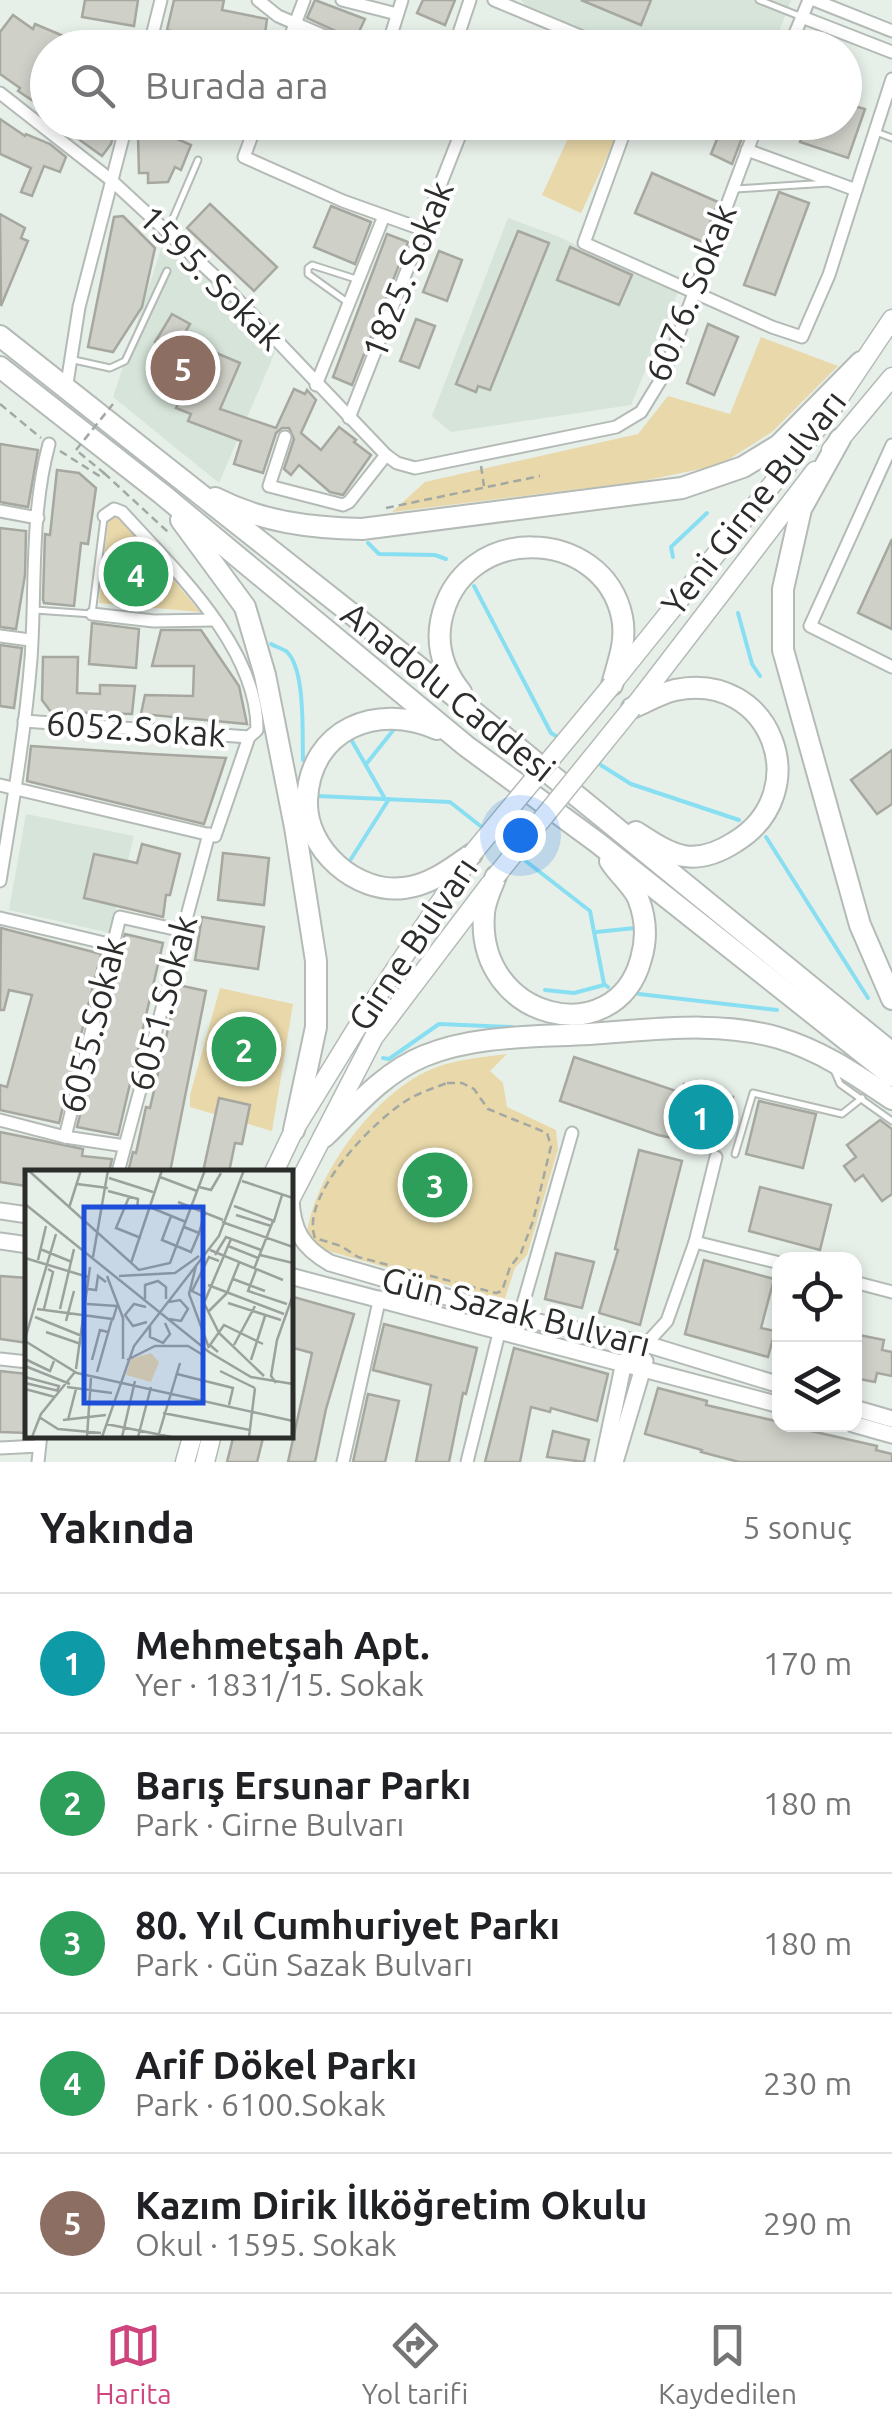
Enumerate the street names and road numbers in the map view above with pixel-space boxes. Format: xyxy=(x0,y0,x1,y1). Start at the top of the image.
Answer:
street label: 1825. Sokak xyxy=(353,175,461,364)
street label: 1595. Sokak xyxy=(131,197,292,358)
street label: 6076. Sokak xyxy=(636,198,744,387)
street label: Yeni Girne Bulvarı xyxy=(653,382,854,623)
street label: Anadolu Caddesi xyxy=(334,593,563,789)
street label: 6052.Sokak xyxy=(45,702,228,754)
street label: Girne Bulvarı xyxy=(340,849,485,1038)
street label: 6051.Sokak xyxy=(119,910,205,1095)
street label: 6055.Sokak xyxy=(51,932,133,1117)
street label: Gün Sazak Bulvarı xyxy=(378,1258,655,1364)

